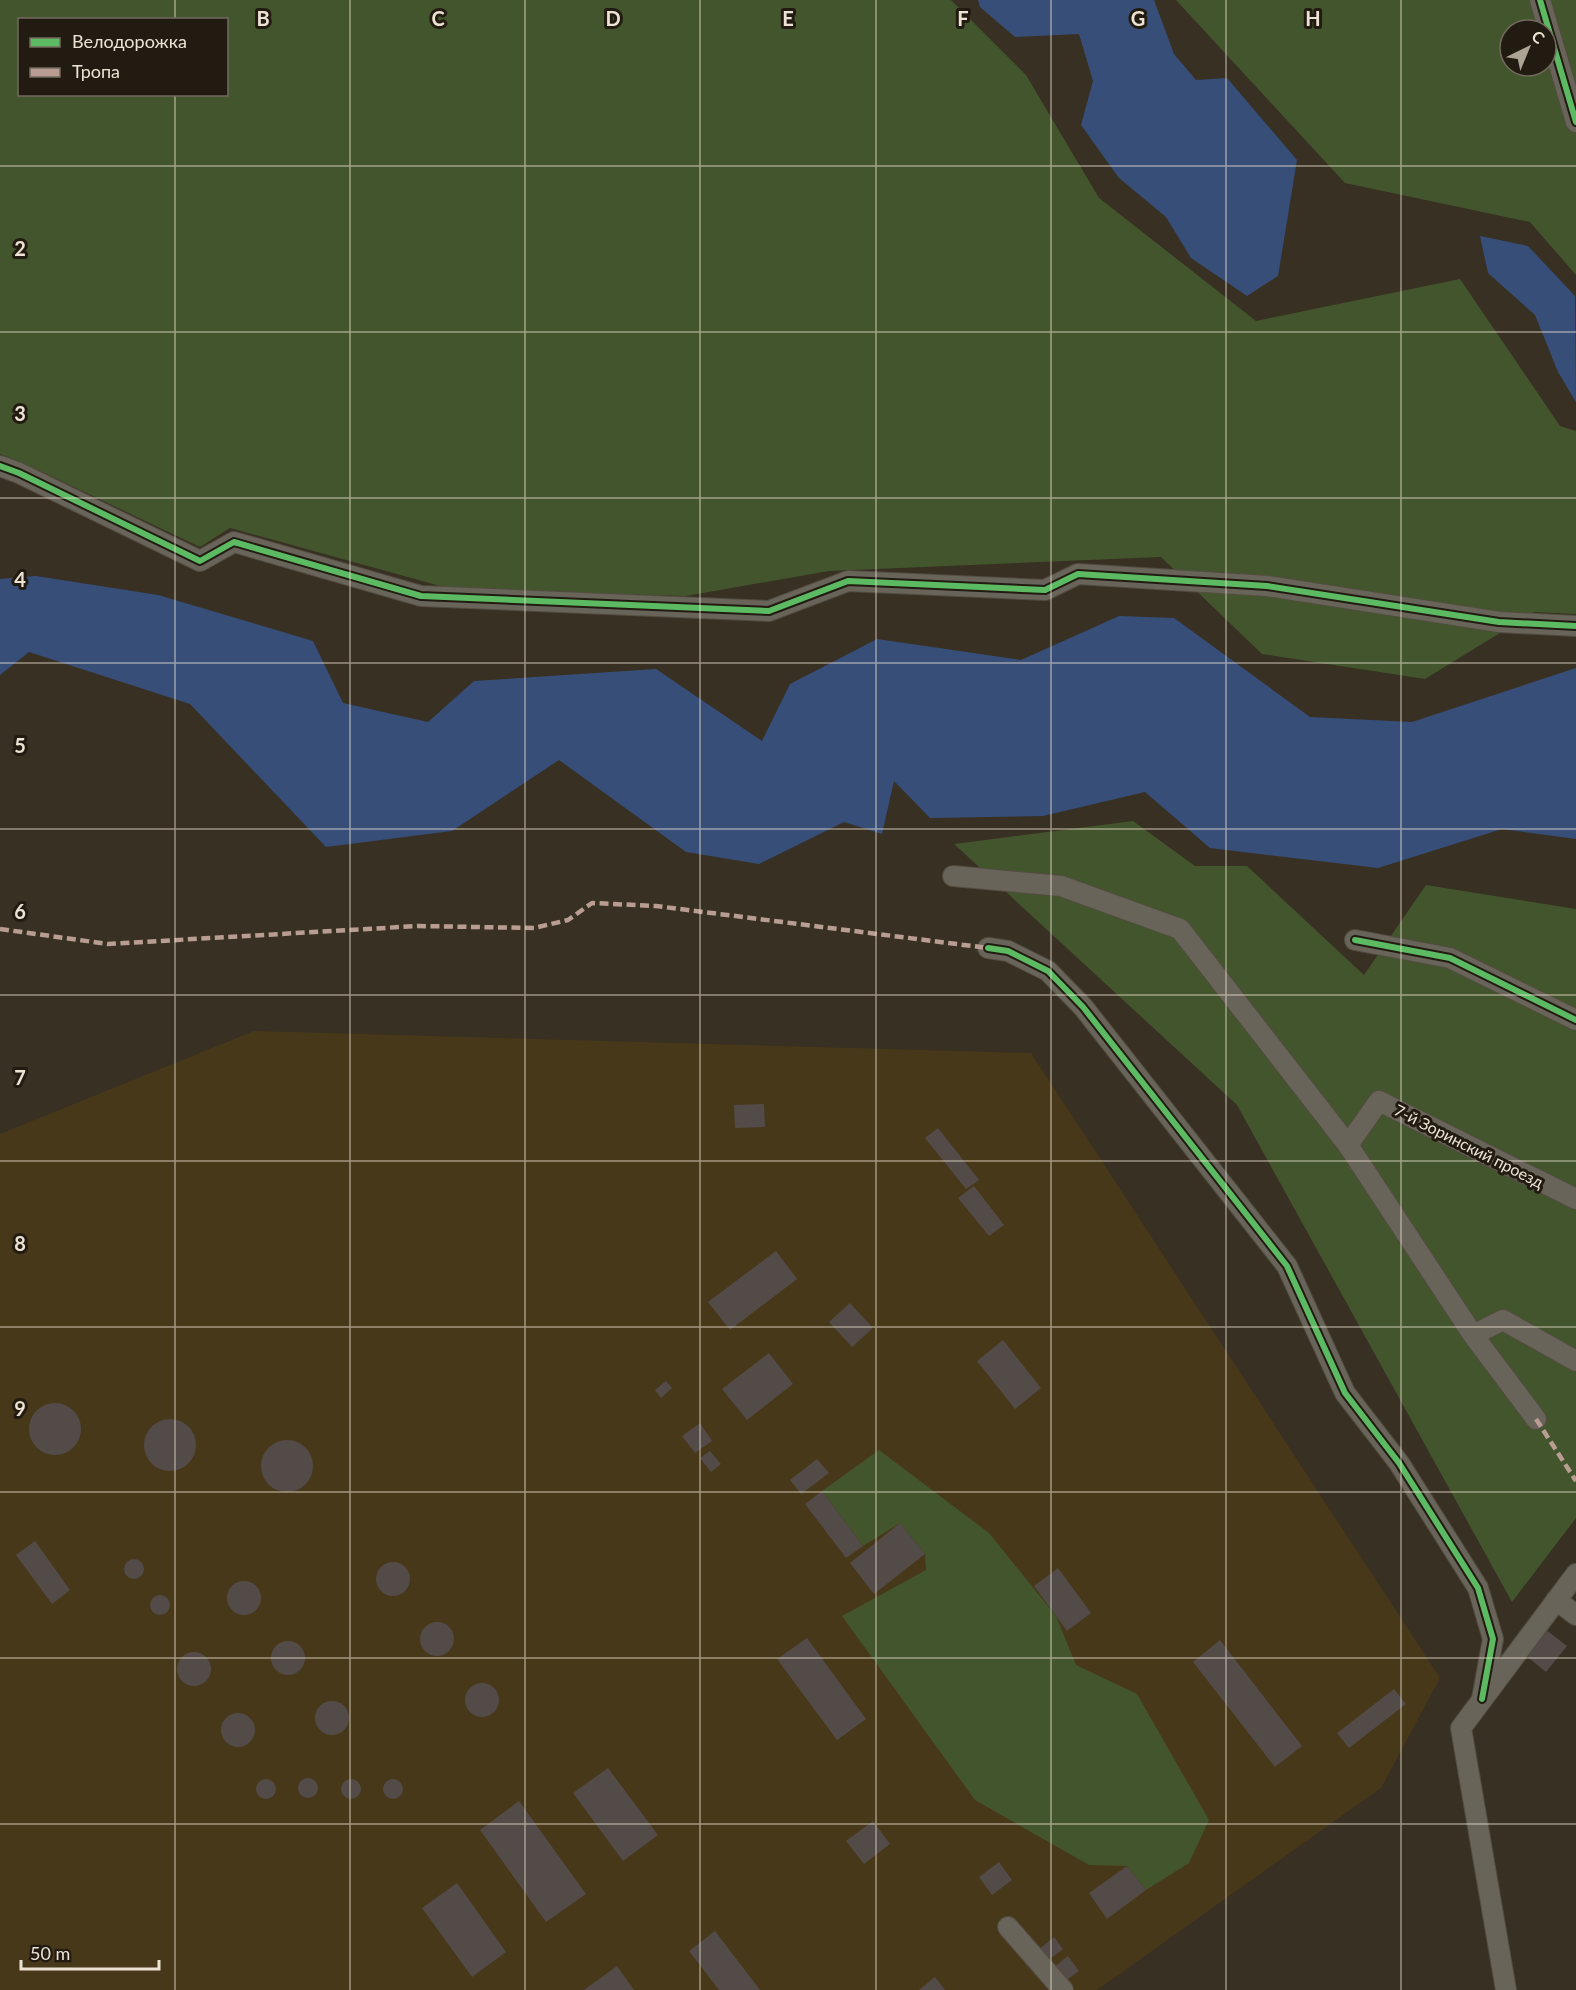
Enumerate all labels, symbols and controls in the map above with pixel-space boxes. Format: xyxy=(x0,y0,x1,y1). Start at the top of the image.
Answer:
text: B xyxy=(256,6,270,30)
text: C xyxy=(431,6,445,30)
text: D xyxy=(605,6,621,30)
text: E xyxy=(782,6,794,30)
text: F xyxy=(957,6,969,30)
text: G xyxy=(1131,6,1145,30)
text: H xyxy=(1305,6,1321,30)
legend xyxy=(18,18,228,96)
north arrow xyxy=(1498,18,1558,78)
text: С xyxy=(1528,26,1549,48)
text: Велодорожка xyxy=(72,30,187,52)
text: Тропа xyxy=(72,60,120,82)
text: 2 xyxy=(14,236,26,260)
text: 3 xyxy=(14,401,26,425)
text: 4 xyxy=(14,567,26,591)
text: 5 xyxy=(14,733,26,757)
text: 6 xyxy=(14,899,26,923)
text: 7 xyxy=(14,1065,26,1089)
street label: 7-й Зоринский проезд xyxy=(1391,1100,1547,1191)
text: 8 xyxy=(14,1231,26,1255)
text: 9 xyxy=(14,1396,26,1420)
scale bar xyxy=(21,1933,159,1971)
text: 50 m xyxy=(30,1942,70,1964)

